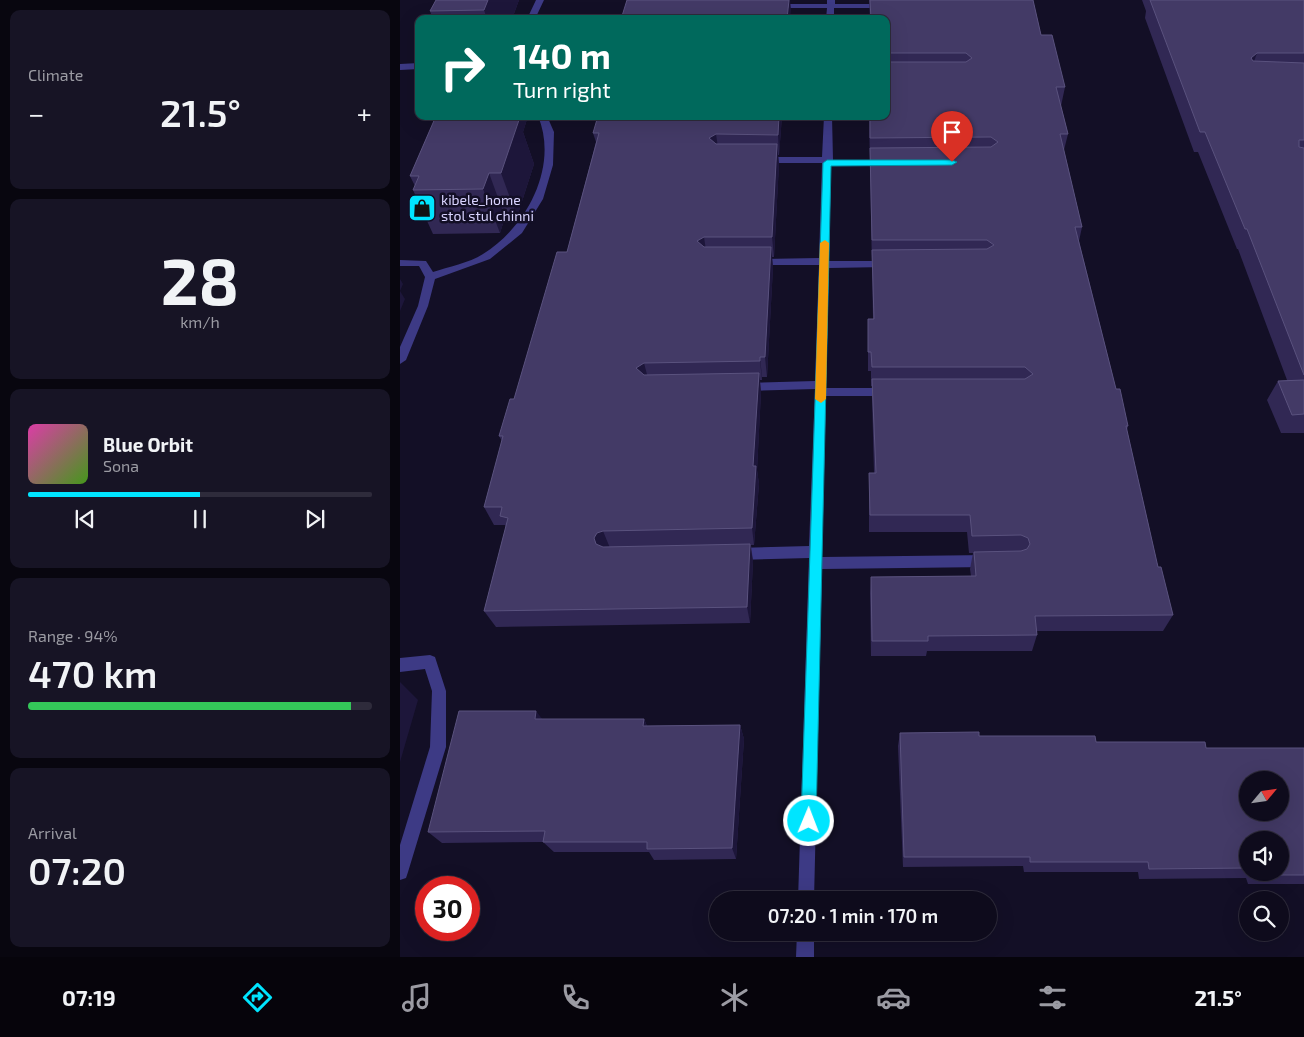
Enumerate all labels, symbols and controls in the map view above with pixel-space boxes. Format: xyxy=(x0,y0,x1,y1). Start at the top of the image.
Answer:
text: 140 m xyxy=(513,34,611,76)
icon: right xyxy=(430,35,495,100)
text: Climate xyxy=(28,65,83,84)
text: Turn right xyxy=(513,76,611,102)
text: 21.5° xyxy=(160,89,241,135)
text: − xyxy=(28,96,44,130)
text: + xyxy=(357,96,372,130)
pin xyxy=(931,111,973,162)
icon: arrive xyxy=(938,118,966,146)
place label: kibele_home stol stul chinni xyxy=(441,191,534,224)
shop icon: kibele_home stol stul chinni xyxy=(407,193,437,223)
text: 28 xyxy=(161,240,239,318)
text: km/h xyxy=(180,312,220,331)
text: Blue Orbit xyxy=(103,433,193,456)
text: Sona xyxy=(103,456,139,475)
icon: previous xyxy=(71,505,99,533)
icon: pause xyxy=(186,505,214,533)
icon: next xyxy=(301,505,329,533)
text: Range · 94% xyxy=(28,626,118,645)
text: 470 km xyxy=(28,650,157,696)
north arrow xyxy=(1239,771,1289,821)
map controls xyxy=(1239,771,1289,941)
position arrow xyxy=(782,794,834,846)
text: Arrival xyxy=(28,823,77,842)
button: sound xyxy=(1239,831,1289,881)
text: 07:20 xyxy=(28,847,126,893)
speed limit sign: 30 xyxy=(415,876,480,941)
button: search xyxy=(1239,891,1289,941)
text: 07:20 · 1 min · 170 m xyxy=(768,904,938,927)
icon: directions xyxy=(240,980,275,1015)
icon: music xyxy=(399,980,434,1015)
icon: phone xyxy=(558,980,593,1015)
icon: climate xyxy=(717,980,752,1015)
icon: car xyxy=(876,980,911,1015)
icon: filters xyxy=(1035,980,1070,1015)
text: 07:19 xyxy=(62,984,116,1010)
text: 21.5° xyxy=(1194,984,1242,1010)

